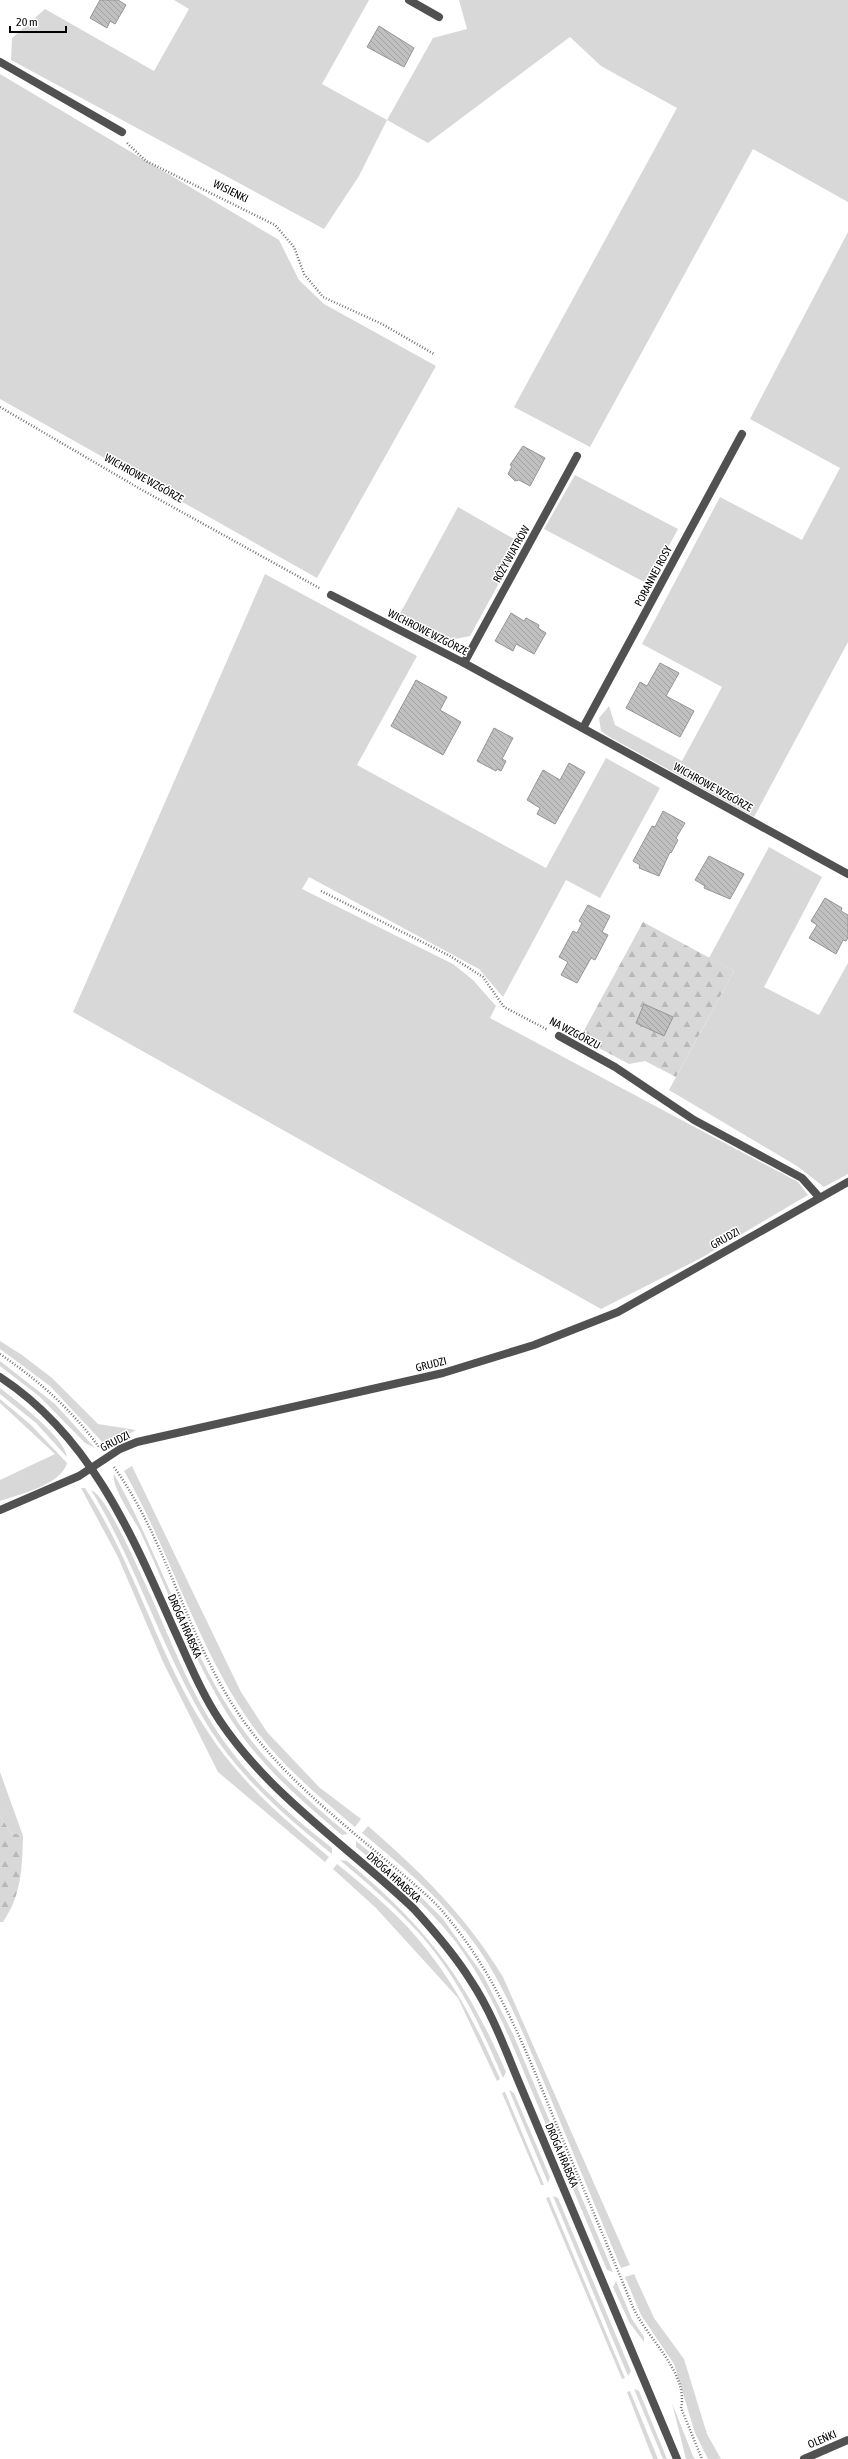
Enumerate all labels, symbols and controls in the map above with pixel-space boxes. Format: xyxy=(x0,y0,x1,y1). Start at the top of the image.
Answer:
scale bar xyxy=(10,8,66,34)
text: 20 m xyxy=(16,15,38,29)
street label: WISIENKI xyxy=(211,177,251,205)
street label: WICHROWE WZGÓRZE xyxy=(102,451,186,505)
street label: RÓŻY WIATRÓW xyxy=(490,523,532,585)
street label: PORANNEJ ROSY xyxy=(632,544,674,608)
street label: WICHROWE WZGÓRZE xyxy=(386,607,470,658)
street label: WICHROWE WZGÓRZE xyxy=(671,760,755,814)
street label: NA WZGÓRZU xyxy=(548,1015,602,1051)
street label: GRUDZI xyxy=(708,1225,742,1251)
street label: GRUDZI xyxy=(414,1354,448,1374)
street label: GRUDZI xyxy=(98,1429,132,1453)
street label: DROGA HRABSKA xyxy=(166,1592,205,1660)
street label: DROGA HRABSKA xyxy=(364,1850,424,1905)
street label: DROGA HRABSKA xyxy=(543,2121,581,2189)
street label: OLEŃKI xyxy=(806,2428,838,2450)

